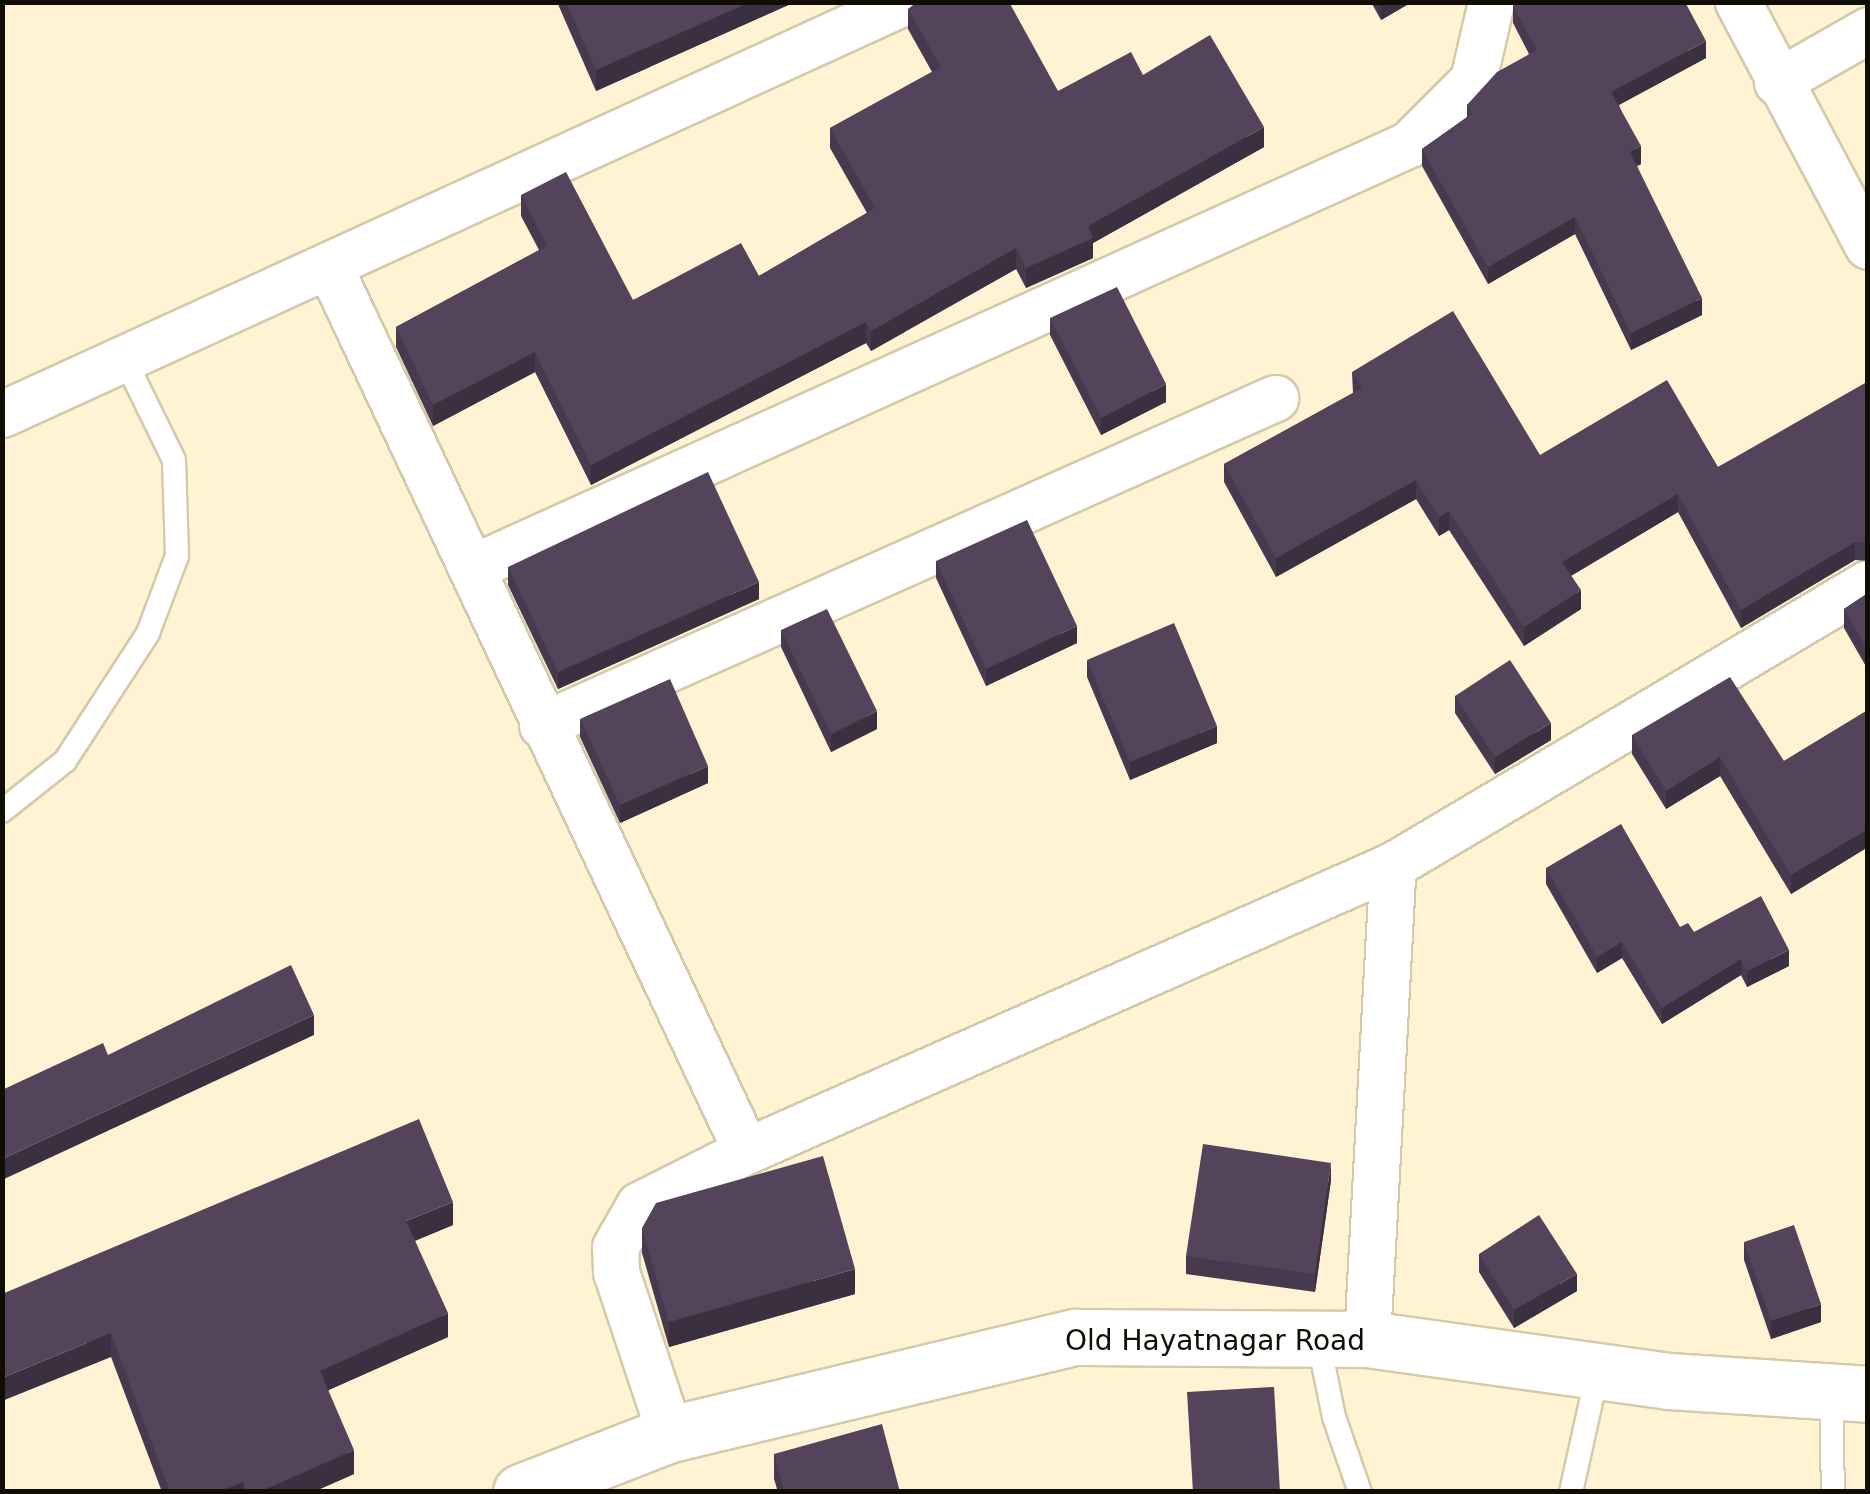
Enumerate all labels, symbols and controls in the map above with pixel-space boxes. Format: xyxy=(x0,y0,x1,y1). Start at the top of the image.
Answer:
street label: Old Hayatnagar Road xyxy=(1065,1324,1365,1358)

